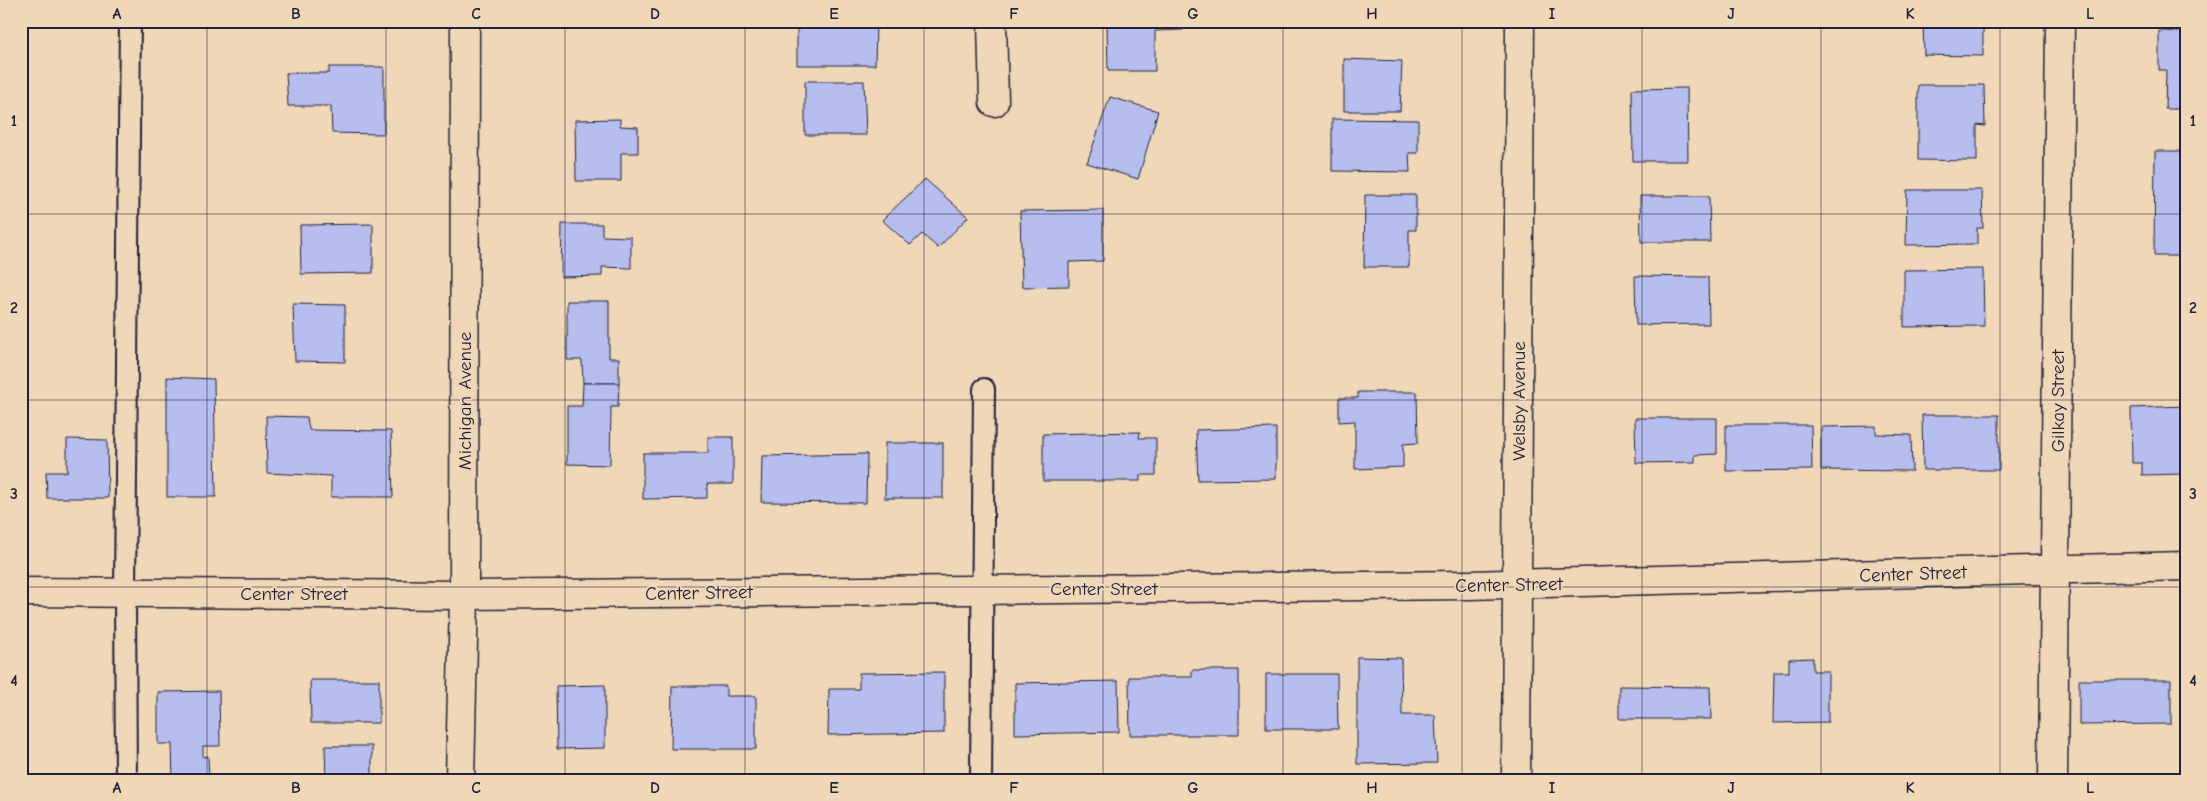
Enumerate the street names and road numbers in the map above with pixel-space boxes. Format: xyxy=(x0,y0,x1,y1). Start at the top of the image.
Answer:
street label: Michigan Avenue xyxy=(454,332,476,470)
street label: Welsby Avenue xyxy=(1508,341,1530,461)
street label: Gilkay Street xyxy=(2047,349,2069,453)
street label: Center Street xyxy=(1859,561,1968,587)
street label: Center Street xyxy=(1455,573,1564,597)
street label: Center Street xyxy=(1050,578,1158,600)
street label: Center Street xyxy=(645,581,754,605)
street label: Center Street xyxy=(240,583,348,605)

